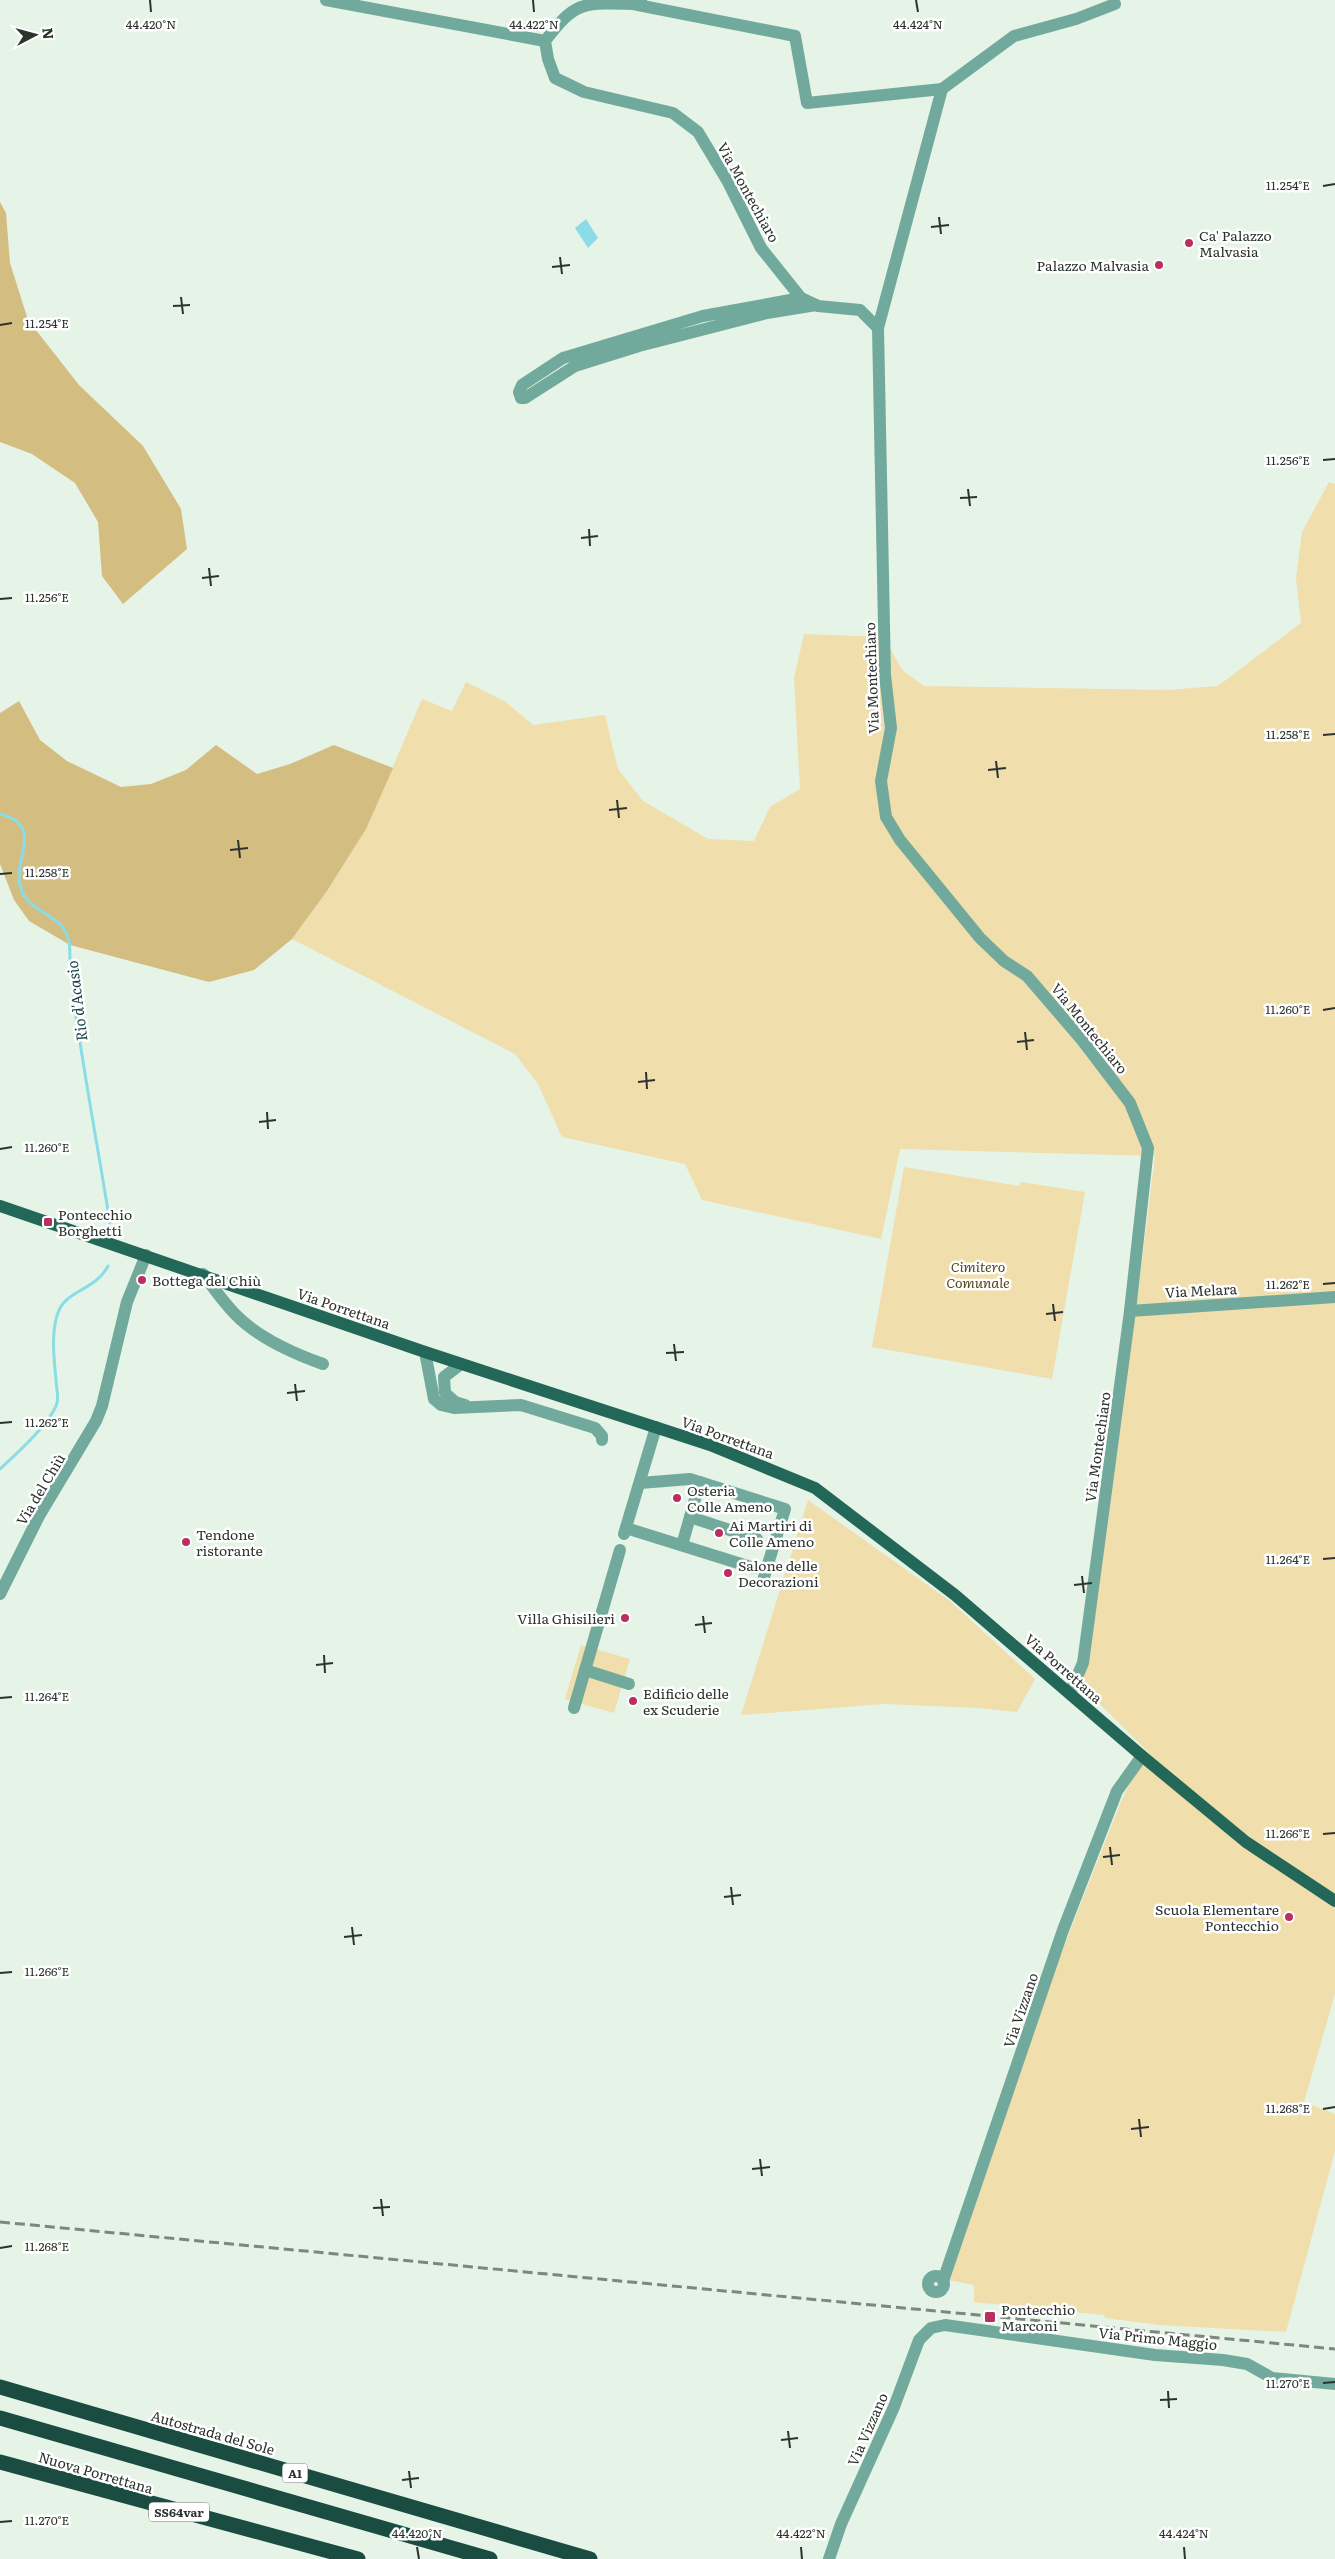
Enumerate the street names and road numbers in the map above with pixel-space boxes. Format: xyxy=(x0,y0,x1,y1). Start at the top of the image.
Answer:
street label: Via Montechiaro xyxy=(713,138,785,246)
street label: Via Montechiaro xyxy=(859,622,883,734)
street label: Via Montechiaro xyxy=(1047,978,1133,1078)
street label: Via Melara xyxy=(1164,1278,1238,1302)
street label: Via Porrettana xyxy=(295,1283,394,1333)
street label: Via Montechiaro xyxy=(1079,1390,1115,1504)
street label: Via Porrettana xyxy=(679,1411,778,1463)
street label: Via del Chiù xyxy=(11,1449,69,1529)
street label: Via Porrettana xyxy=(1021,1629,1108,1708)
street label: Via Vizzano xyxy=(998,1970,1042,2050)
street label: Via Primo Maggio xyxy=(1098,2322,1218,2354)
street label: Via Vizzano xyxy=(842,2389,892,2469)
street label: Autostrada del Sole xyxy=(149,2405,277,2459)
street label: Nuova Porrettana xyxy=(36,2446,156,2498)
road number: A1 xyxy=(282,2464,308,2482)
road number: SS64var xyxy=(149,2502,209,2522)

